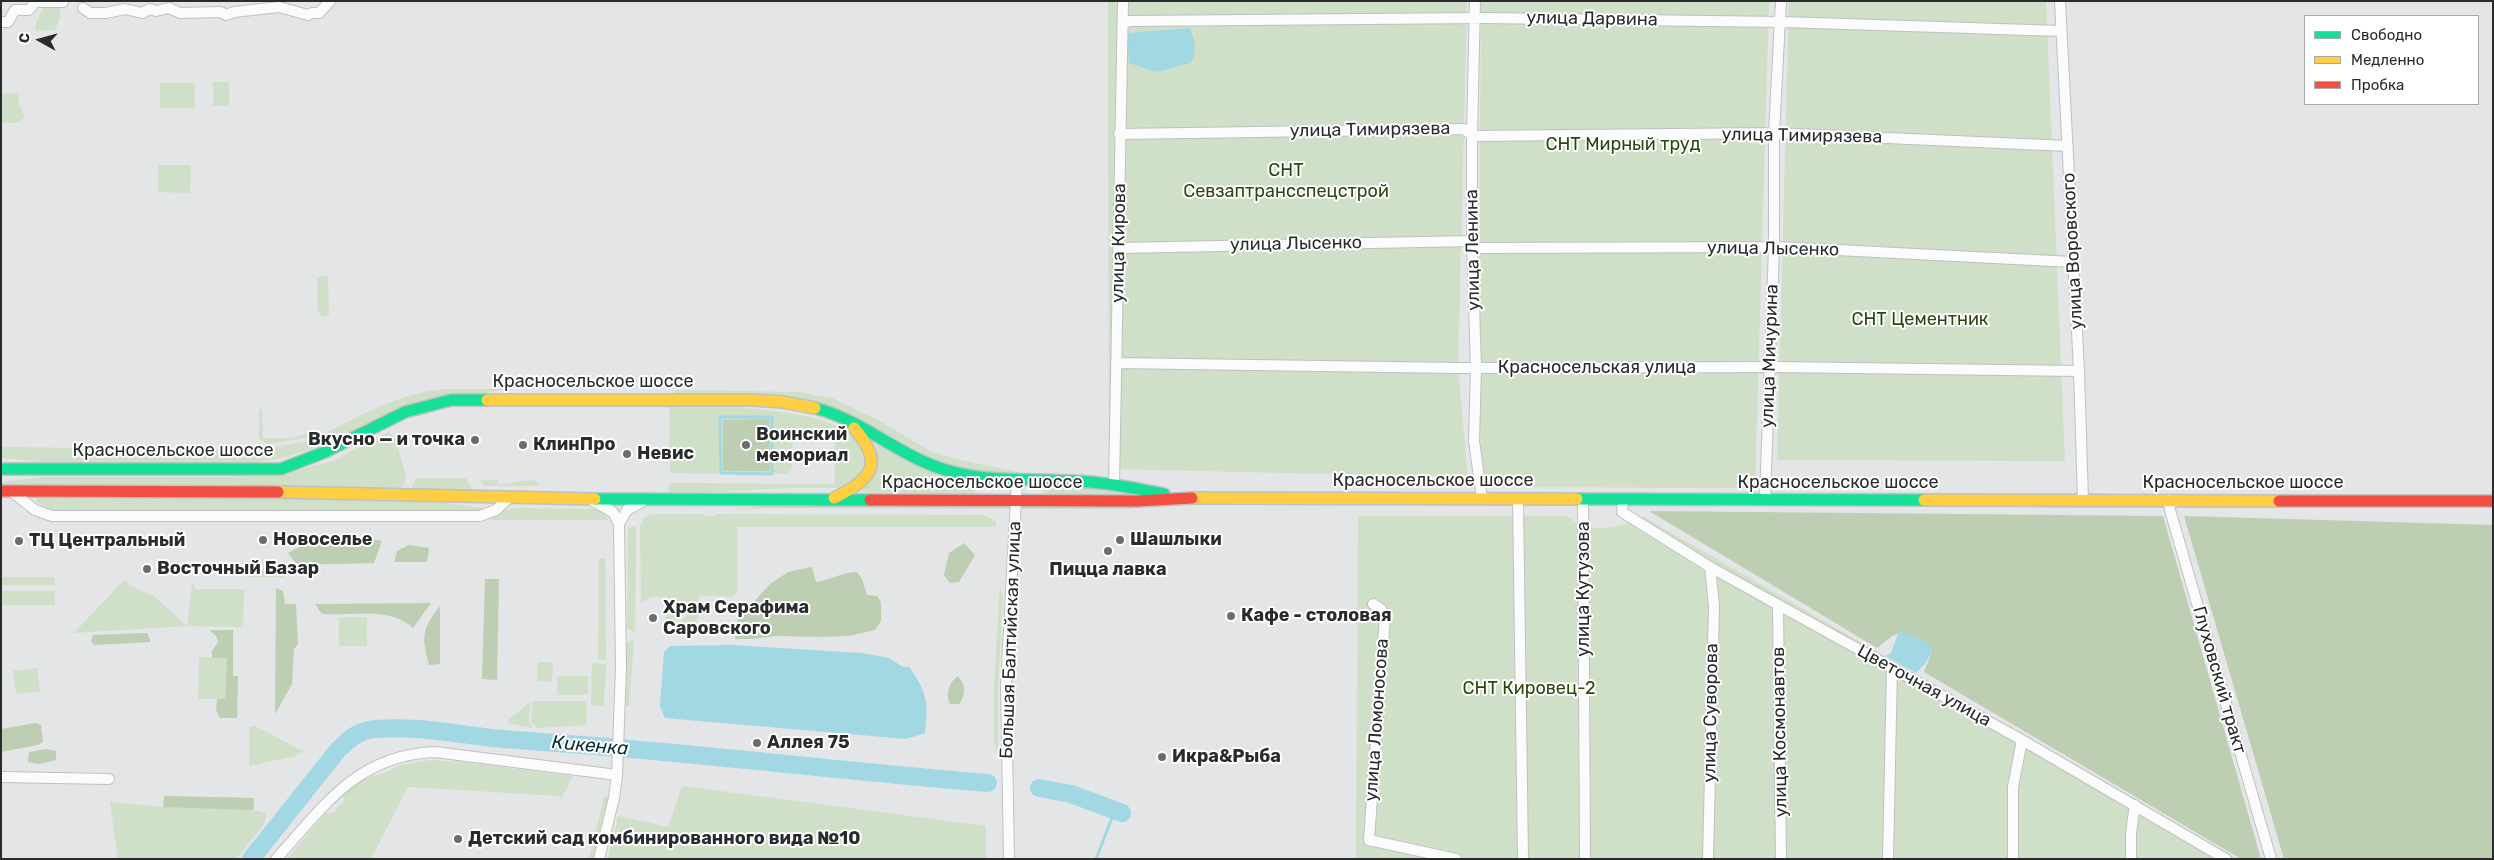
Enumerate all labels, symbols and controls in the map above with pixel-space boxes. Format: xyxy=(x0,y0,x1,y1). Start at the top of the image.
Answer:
street label: улица Дарвина xyxy=(1526,7,1658,31)
north arrow xyxy=(15,15,65,65)
legend xyxy=(2304,15,2479,105)
text: Свободно xyxy=(2351,26,2422,44)
text: С xyxy=(16,32,34,44)
text: Медленно xyxy=(2351,51,2424,69)
text: Пробка xyxy=(2351,76,2404,94)
street label: улица Тимирязева xyxy=(1289,118,1451,142)
street label: улица Тимирязева xyxy=(1721,124,1883,148)
park label: СНТ Мирный труд xyxy=(1546,134,1700,156)
park label: СНТ Севзаптрансспецстрой xyxy=(1183,160,1389,202)
street label: улица Воровского xyxy=(2058,172,2088,330)
street label: улица Кирова xyxy=(1107,183,1131,303)
street label: улица Ленина xyxy=(1461,189,1485,311)
street label: улица Лысенко xyxy=(1230,232,1362,256)
street label: улица Лысенко xyxy=(1707,237,1839,261)
street label: улица Мичурина xyxy=(1757,284,1783,428)
park label: СНТ Цементник xyxy=(1852,309,1988,331)
street label: Красносельская улица xyxy=(1498,357,1696,379)
street label: Красносельское шоссе xyxy=(492,371,694,393)
place label: Воинский мемориал xyxy=(756,424,848,466)
place label: Вкусно — и точка xyxy=(308,429,465,451)
marker: Вкусно — и точка xyxy=(469,434,481,446)
place label: КлинПро xyxy=(533,434,616,456)
marker: КлинПро xyxy=(517,439,529,451)
marker: Воинский мемориал xyxy=(740,439,752,451)
street label: Красносельское шоссе xyxy=(72,440,274,462)
place label: Невис xyxy=(637,443,694,465)
marker: Невис xyxy=(621,448,633,460)
street label: Красносельское шоссе xyxy=(1332,470,1534,492)
street label: Красносельское шоссе xyxy=(881,472,1083,494)
street label: Красносельское шоссе xyxy=(1737,472,1939,494)
street label: Красносельское шоссе xyxy=(2142,472,2344,494)
street label: Большая Балтийская улица xyxy=(996,521,1026,759)
street label: улица Кутузова xyxy=(1573,521,1595,657)
place label: Новоселье xyxy=(273,529,373,551)
place label: Шашлыки xyxy=(1130,529,1222,551)
place label: ТЦ Центральный xyxy=(29,530,185,552)
marker: Новоселье xyxy=(257,534,269,546)
marker: Шашлыки xyxy=(1114,534,1126,546)
marker: ТЦ Центральный xyxy=(13,535,25,547)
marker: Пицца лавка xyxy=(1102,545,1114,557)
place label: Восточный Базар xyxy=(157,558,319,580)
place label: Пицца лавка xyxy=(1049,559,1167,581)
marker: Восточный Базар xyxy=(141,563,153,575)
place label: Храм Серафима Саровского xyxy=(663,597,809,640)
street label: Глуховский тракт xyxy=(2188,604,2250,756)
place label: Кафе - столовая xyxy=(1241,605,1392,627)
marker: Кафе - столовая xyxy=(1225,610,1237,622)
marker: Храм Серафима Саровского xyxy=(647,612,659,624)
street label: улица Ломоносова xyxy=(1361,638,1393,802)
street label: Цветочная улица xyxy=(1853,640,1995,732)
street label: улица Суворова xyxy=(1699,643,1723,783)
street label: улица Космонавтов xyxy=(1768,646,1792,818)
park label: СНТ Кировец-2 xyxy=(1463,678,1595,700)
water label: Кикенка xyxy=(551,731,629,761)
place label: Аллея 75 xyxy=(767,732,850,754)
marker: Аллея 75 xyxy=(751,737,763,749)
place label: Икра&Рыба xyxy=(1172,746,1281,768)
marker: Икра&Рыба xyxy=(1156,751,1168,763)
place label: Детский сад комбинированного вида №10 xyxy=(468,828,861,850)
marker: Детский сад комбинированного вида №10 xyxy=(452,833,464,845)

